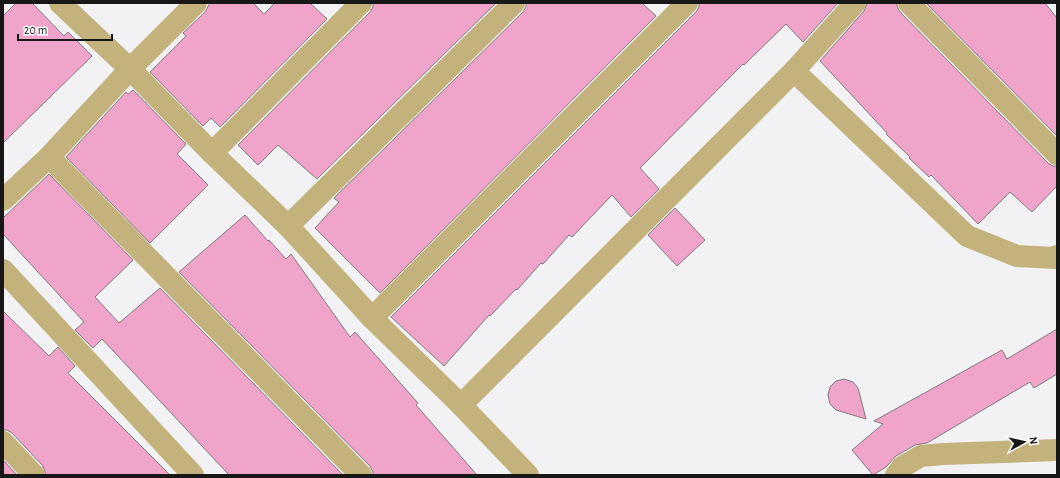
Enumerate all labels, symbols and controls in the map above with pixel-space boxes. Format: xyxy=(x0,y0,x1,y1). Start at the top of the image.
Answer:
scale bar xyxy=(18,16,112,42)
text: 20 m xyxy=(24,24,47,36)
north arrow xyxy=(1004,422,1044,462)
text: N xyxy=(1027,436,1039,445)

